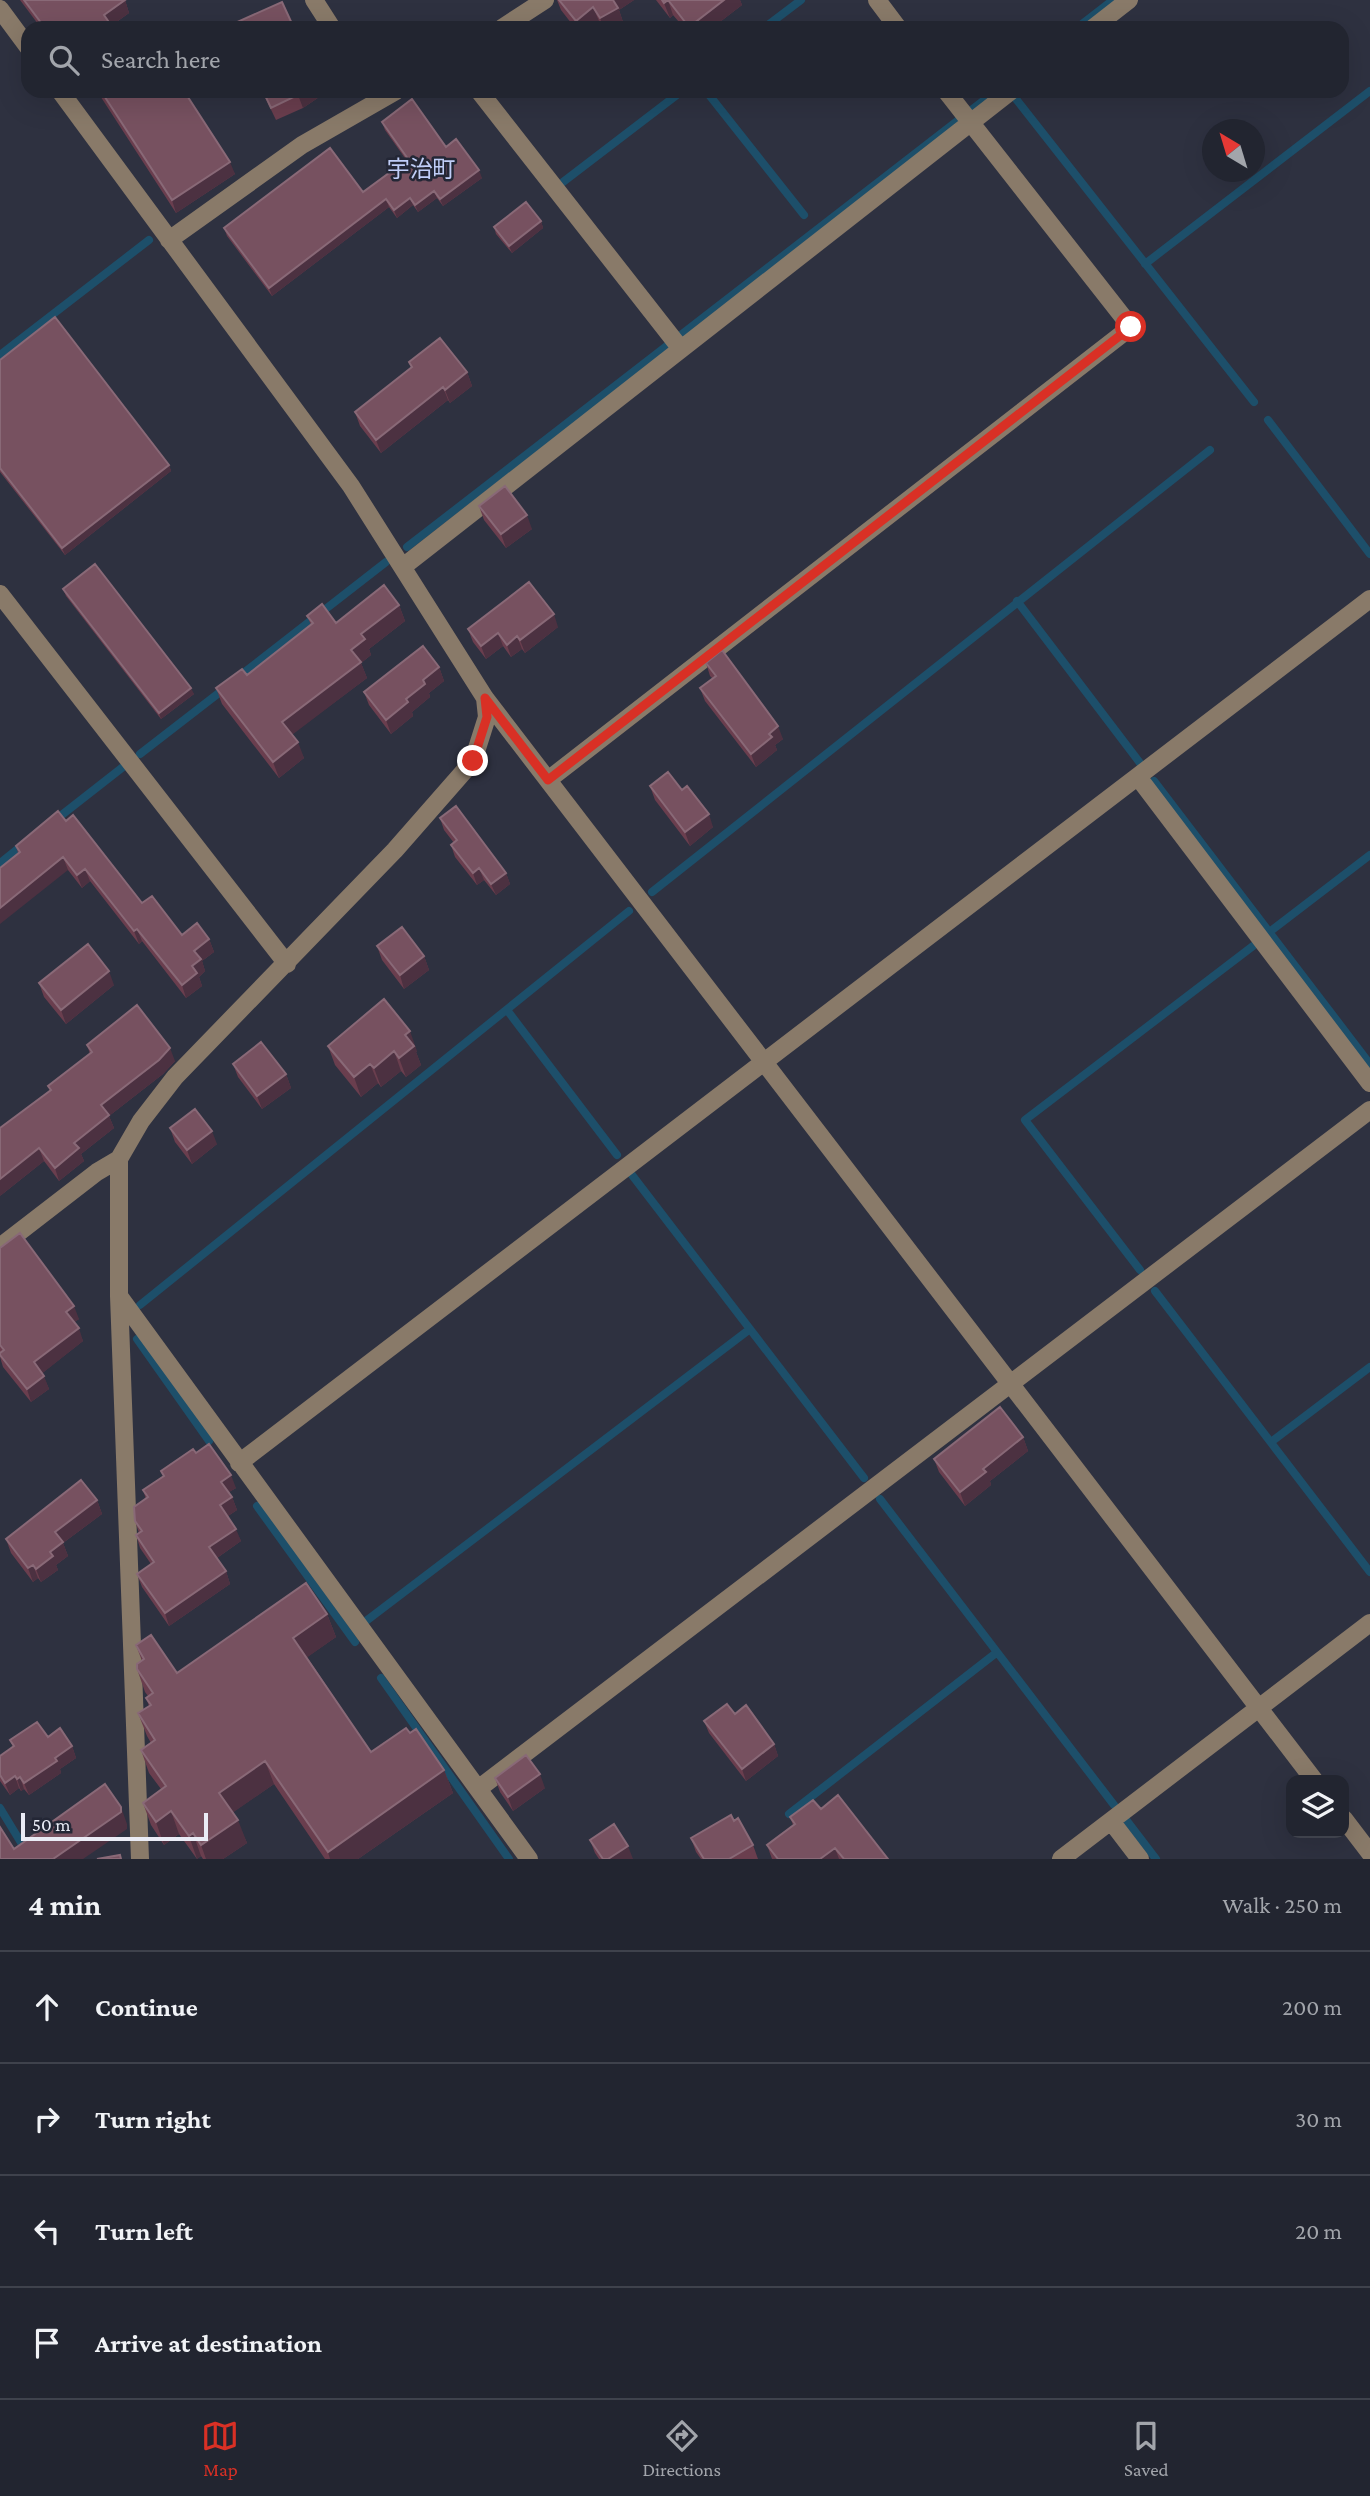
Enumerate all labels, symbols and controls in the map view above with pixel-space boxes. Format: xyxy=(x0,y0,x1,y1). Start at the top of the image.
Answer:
search box xyxy=(21,21,1349,98)
icon: search xyxy=(45,41,83,79)
text: Search here xyxy=(101,45,220,74)
north arrow xyxy=(1202,119,1265,182)
district label: 宇治町 xyxy=(387,156,456,182)
route start xyxy=(1115,311,1146,342)
route end xyxy=(457,745,488,776)
map controls xyxy=(1286,1775,1349,1838)
button: layers xyxy=(1286,1775,1349,1838)
scale bar xyxy=(21,1810,208,1842)
text: 50 m xyxy=(32,1814,71,1835)
text: 4 min xyxy=(28,1888,101,1921)
text: Walk · 250 m xyxy=(1222,1892,1342,1918)
icon: ahead xyxy=(28,1988,66,2026)
text: Continue xyxy=(95,1993,198,2022)
text: 200 m xyxy=(1282,1994,1342,2020)
icon: right xyxy=(28,2100,66,2138)
text: Turn right xyxy=(95,2105,211,2134)
text: 30 m xyxy=(1295,2106,1342,2132)
icon: left xyxy=(28,2212,66,2250)
text: Turn left xyxy=(95,2217,193,2246)
text: 20 m xyxy=(1295,2218,1342,2244)
icon: arrive xyxy=(28,2324,66,2362)
text: Arrive at destination xyxy=(95,2329,322,2358)
tab: Map xyxy=(201,2417,239,2480)
tab: Directions xyxy=(642,2417,721,2480)
tab: Saved xyxy=(1124,2417,1169,2480)

